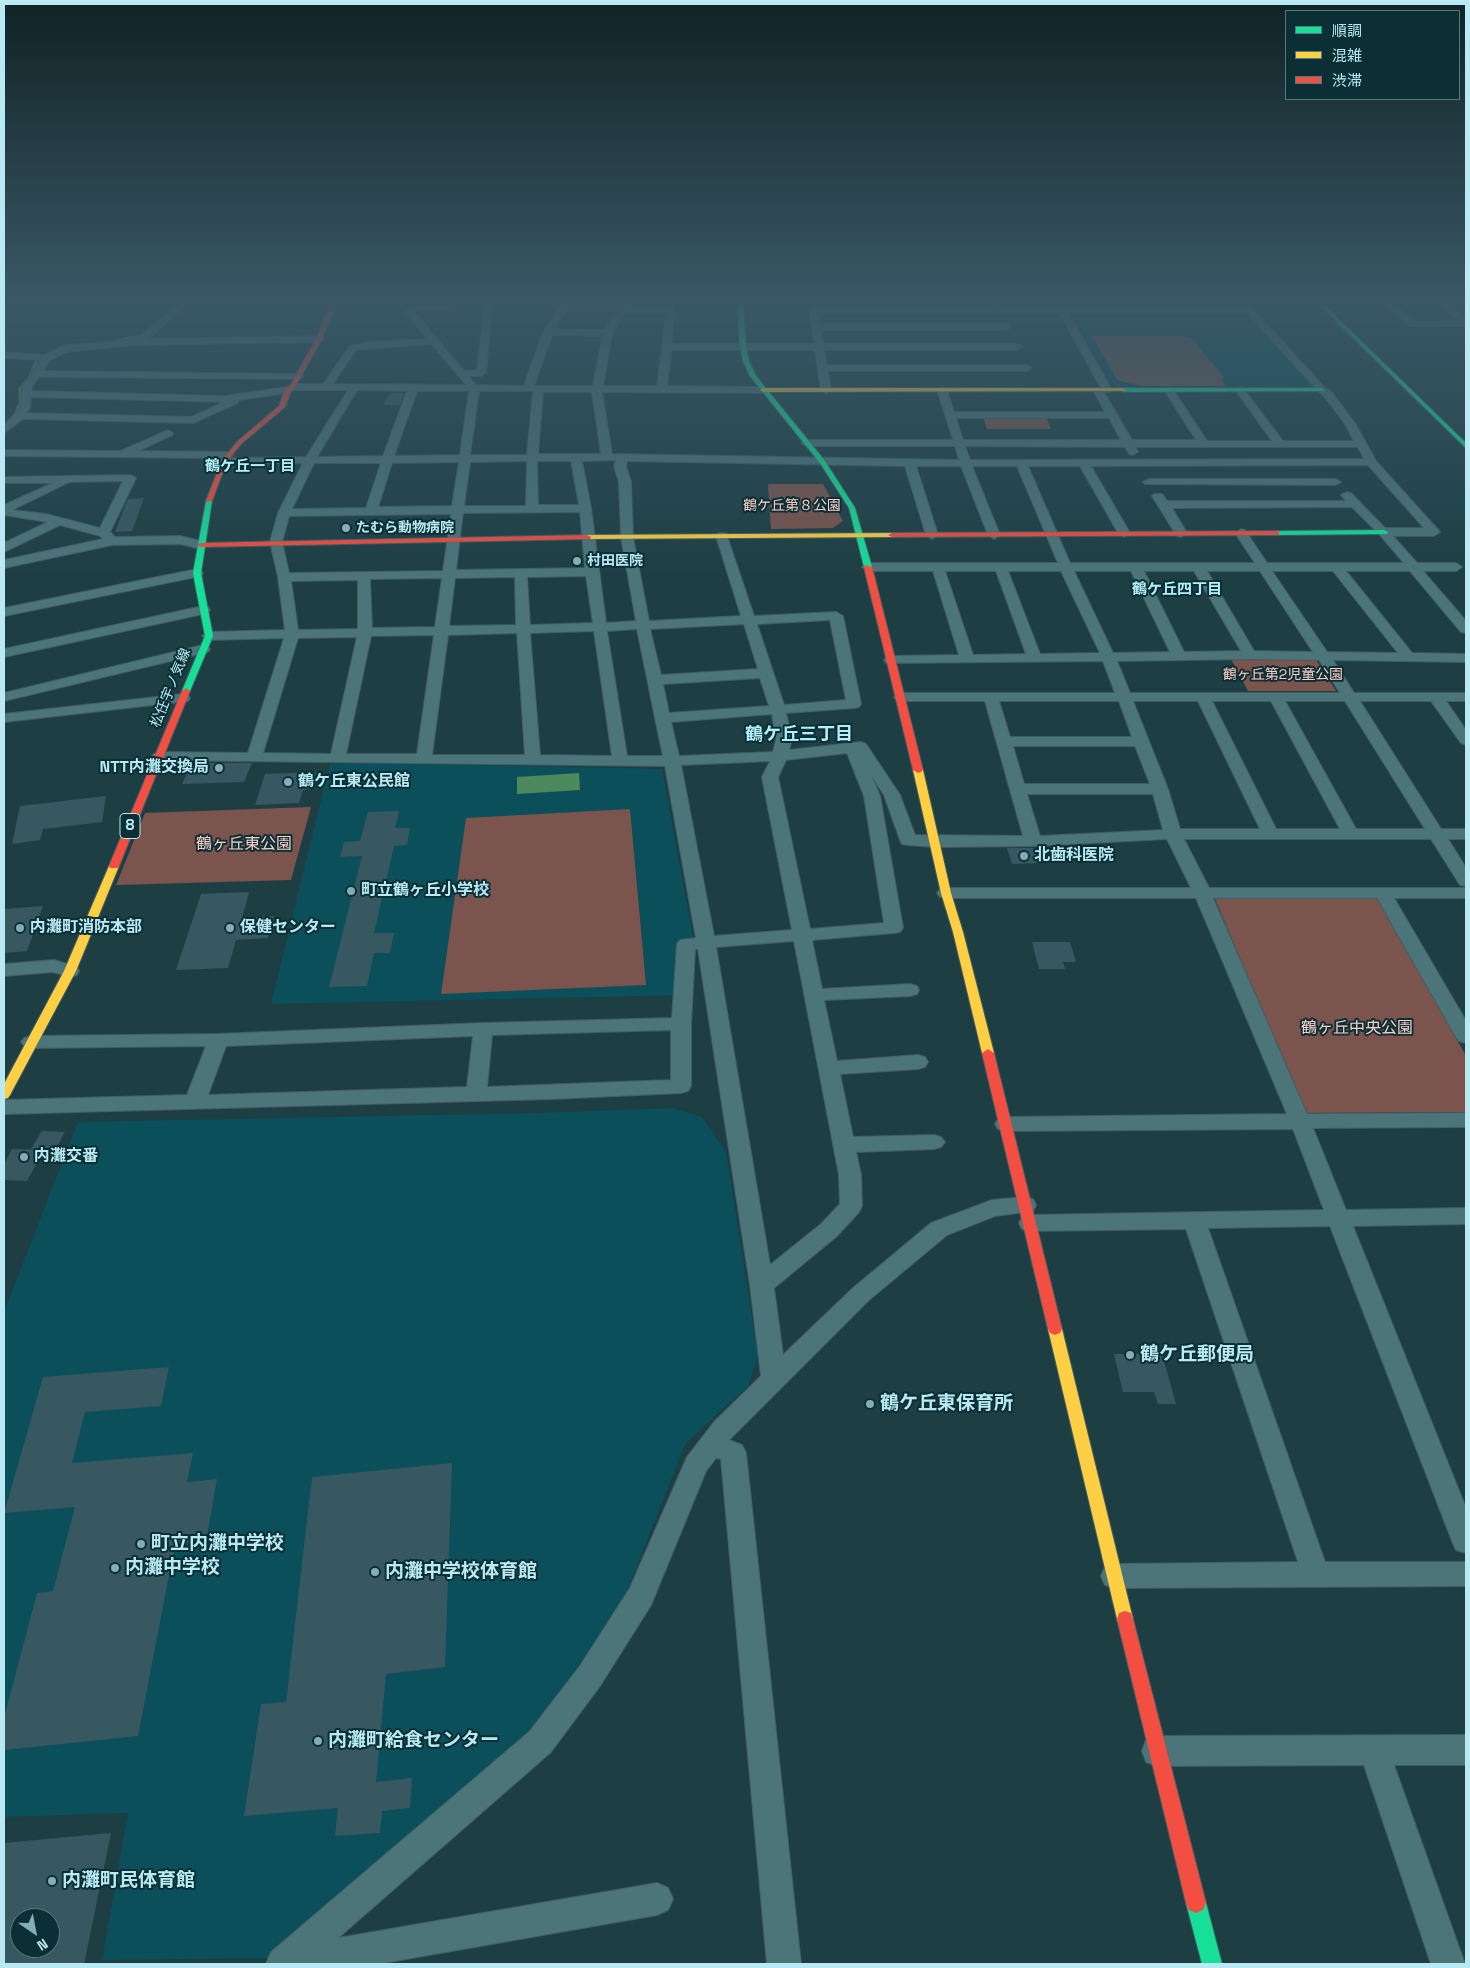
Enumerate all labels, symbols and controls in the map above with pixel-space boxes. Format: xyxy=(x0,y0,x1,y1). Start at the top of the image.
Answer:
legend xyxy=(1285,10,1460,100)
text: 順調 xyxy=(1332,21,1362,40)
text: 混雑 xyxy=(1332,46,1362,65)
text: 渋滞 xyxy=(1332,71,1362,90)
district label: 鶴ケ丘一丁目 xyxy=(205,458,295,476)
park label: 鶴ケ丘第８公園 xyxy=(743,498,841,514)
place label: たむら動物病院 xyxy=(356,520,454,536)
marker: たむら動物病院 xyxy=(340,522,352,534)
place label: 村田医院 xyxy=(587,553,643,569)
marker: 村田医院 xyxy=(571,555,583,567)
district label: 鶴ケ丘四丁目 xyxy=(1132,581,1222,599)
street label: 松任宇ノ気線 xyxy=(147,646,195,730)
park label: 鶴ヶ丘第2児童公園 xyxy=(1223,667,1343,683)
district label: 鶴ケ丘三丁目 xyxy=(745,724,853,746)
place label: NTT内灘交換局 xyxy=(99,758,209,778)
marker: NTT内灘交換局 xyxy=(213,762,225,774)
place label: 鶴ケ丘東公民館 xyxy=(298,772,410,792)
marker: 鶴ケ丘東公民館 xyxy=(282,776,294,788)
road number: 8 xyxy=(120,814,140,838)
park label: 鶴ヶ丘東公園 xyxy=(196,835,292,855)
place label: 北歯科医院 xyxy=(1034,846,1114,866)
marker: 北歯科医院 xyxy=(1018,850,1030,862)
place label: 町立鶴ヶ丘小学校 xyxy=(361,881,489,901)
marker: 町立鶴ヶ丘小学校 xyxy=(345,885,357,897)
place label: 内灘町消防本部 xyxy=(30,918,142,938)
place label: 保健センター xyxy=(240,918,336,938)
marker: 内灘町消防本部 xyxy=(14,922,26,934)
marker: 保健センター xyxy=(224,922,236,934)
park label: 鶴ヶ丘中央公園 xyxy=(1301,1019,1413,1039)
place label: 内灘交番 xyxy=(34,1147,98,1167)
marker: 内灘交番 xyxy=(18,1151,30,1163)
place label: 鶴ケ丘郵便局 xyxy=(1140,1344,1254,1366)
marker: 鶴ケ丘郵便局 xyxy=(1124,1349,1136,1361)
place label: 鶴ケ丘東保育所 xyxy=(880,1393,1013,1415)
marker: 鶴ケ丘東保育所 xyxy=(864,1398,876,1410)
place label: 町立内灘中学校 xyxy=(151,1533,284,1555)
marker: 町立内灘中学校 xyxy=(135,1538,147,1550)
place label: 内灘中学校 xyxy=(125,1557,220,1579)
place label: 内灘中学校体育館 xyxy=(385,1561,537,1583)
marker: 内灘中学校 xyxy=(109,1562,121,1574)
marker: 内灘中学校体育館 xyxy=(369,1566,381,1578)
place label: 内灘町給食センター xyxy=(328,1730,499,1752)
marker: 内灘町給食センター xyxy=(312,1735,324,1747)
place label: 内灘町民体育館 xyxy=(62,1870,195,1892)
marker: 内灘町民体育館 xyxy=(46,1875,58,1887)
north arrow xyxy=(10,1908,60,1958)
text: N xyxy=(34,1935,51,1955)

